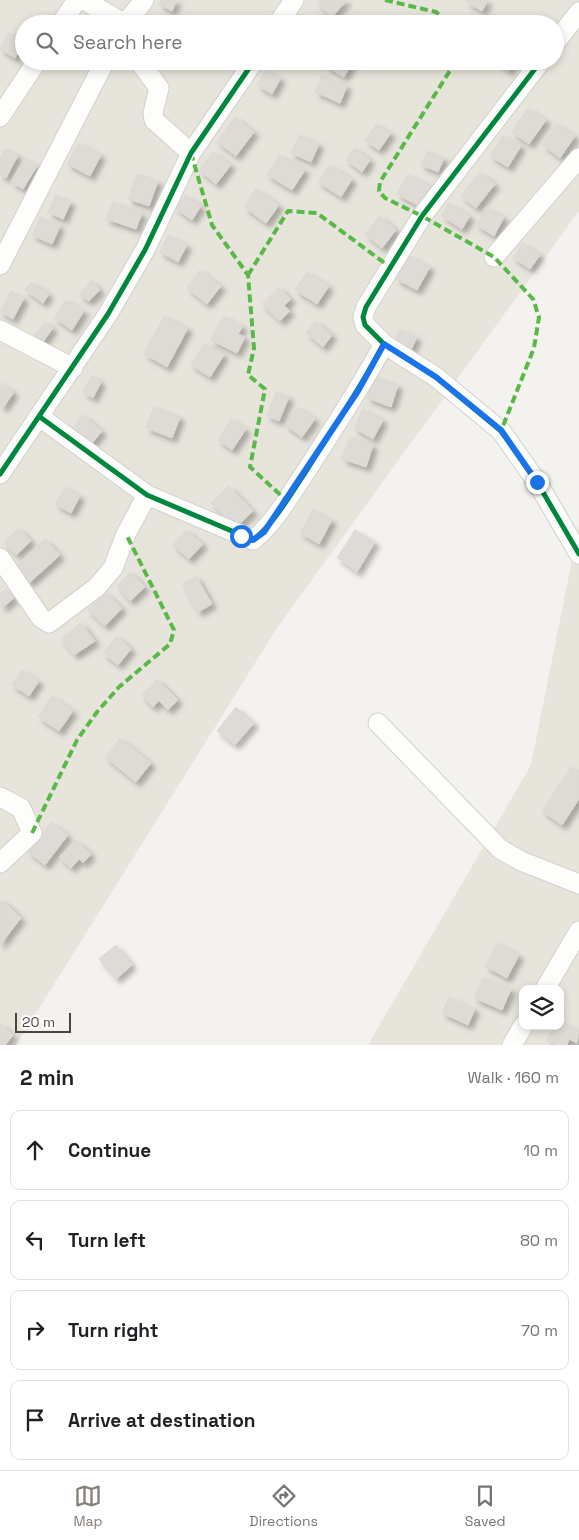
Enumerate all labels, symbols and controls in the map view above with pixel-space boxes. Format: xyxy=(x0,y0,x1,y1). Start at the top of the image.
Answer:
search box xyxy=(15,15,564,70)
icon: search xyxy=(33,29,61,57)
text: Search here xyxy=(73,30,183,55)
route end xyxy=(526,471,549,494)
route start xyxy=(230,525,253,548)
map controls xyxy=(519,985,564,1030)
button: layers xyxy=(519,985,564,1030)
scale bar xyxy=(15,1010,71,1033)
text: 20 m xyxy=(22,1013,55,1031)
text: 2 min xyxy=(20,1064,74,1091)
text: Walk · 160 m xyxy=(468,1067,559,1088)
icon: ahead xyxy=(21,1136,49,1164)
text: Continue xyxy=(68,1138,151,1163)
text: 10 m xyxy=(523,1140,558,1161)
icon: left xyxy=(21,1226,49,1254)
text: Turn left xyxy=(68,1228,146,1253)
text: 80 m xyxy=(520,1230,558,1251)
icon: right xyxy=(21,1316,49,1344)
text: Turn right xyxy=(68,1318,158,1343)
text: 70 m xyxy=(521,1320,558,1341)
icon: arrive xyxy=(21,1406,49,1434)
text: Arrive at destination xyxy=(68,1408,256,1433)
tab: Map xyxy=(73,1482,103,1530)
tab: Directions xyxy=(249,1482,318,1530)
tab: Saved xyxy=(465,1482,506,1530)

